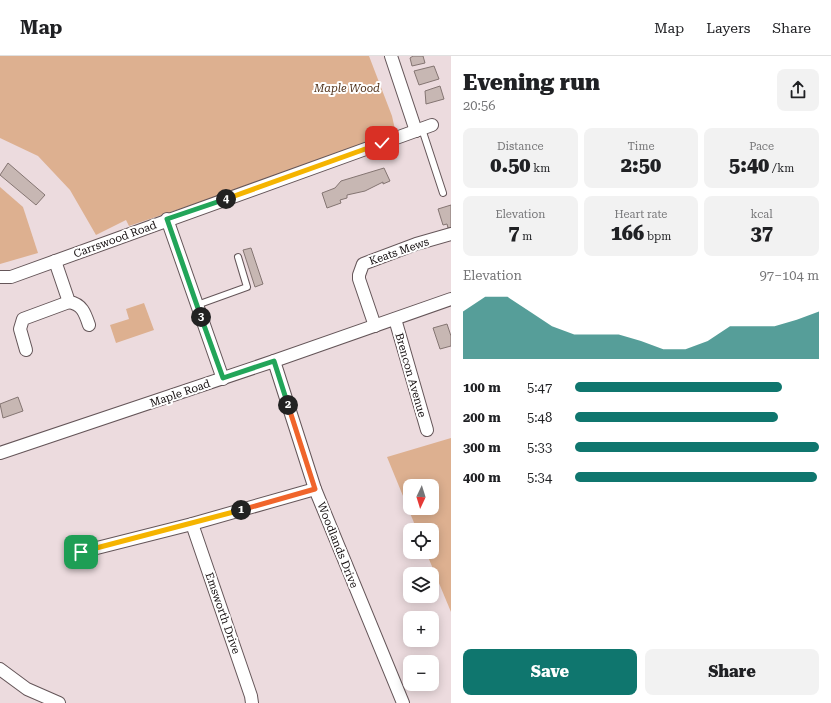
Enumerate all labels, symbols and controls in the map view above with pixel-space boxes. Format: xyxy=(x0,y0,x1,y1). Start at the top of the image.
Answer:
text: Map xyxy=(20,16,62,39)
text: Map xyxy=(654,20,684,36)
text: Layers xyxy=(706,20,750,36)
text: Share xyxy=(772,20,811,36)
button: share xyxy=(777,69,819,111)
text: Evening run xyxy=(463,70,600,95)
park label: Maple Wood xyxy=(313,82,380,95)
text: 20:56 xyxy=(463,98,495,113)
pin xyxy=(365,126,399,160)
icon: check xyxy=(371,132,393,154)
text: Distance xyxy=(497,140,544,153)
text: Time xyxy=(628,140,654,153)
text: Pace xyxy=(749,140,774,153)
text: 0.50 xyxy=(490,153,531,177)
text: 2:50 xyxy=(621,153,661,177)
text: 5:40 xyxy=(729,153,769,177)
text: km xyxy=(531,162,550,175)
text: /km xyxy=(769,162,794,175)
pin: 4 xyxy=(216,189,236,209)
text: 4 xyxy=(223,192,229,205)
text: Elevation xyxy=(495,208,545,221)
text: Heart rate xyxy=(615,208,667,221)
text: kcal xyxy=(751,208,773,221)
street label: Carrswood Road xyxy=(72,218,158,261)
text: 7 xyxy=(508,221,520,245)
text: 166 xyxy=(611,221,644,245)
text: 37 xyxy=(750,221,773,245)
text: m xyxy=(520,230,532,243)
text: bpm xyxy=(644,230,671,243)
street label: Keats Mews xyxy=(368,235,431,268)
text: Elevation xyxy=(463,268,522,283)
text: 97–104 m xyxy=(760,268,819,283)
pin: 3 xyxy=(191,307,211,327)
text: 3 xyxy=(198,310,204,323)
street label: Brencon Avenue xyxy=(392,331,429,419)
street label: Maple Road xyxy=(148,377,212,410)
text: 100 m xyxy=(463,380,501,395)
text: 5:47 xyxy=(527,380,552,395)
pin: 2 xyxy=(278,395,298,415)
text: 2 xyxy=(285,398,291,411)
text: 200 m xyxy=(463,410,501,425)
text: 5:48 xyxy=(527,410,552,425)
text: 300 m xyxy=(463,440,501,455)
text: 5:33 xyxy=(527,440,552,455)
text: 400 m xyxy=(463,470,501,485)
text: 5:34 xyxy=(527,470,552,485)
north arrow xyxy=(403,479,439,515)
map controls xyxy=(403,479,439,691)
pin: 1 xyxy=(231,500,251,520)
street label: Woodlands Drive xyxy=(314,500,361,590)
text: 1 xyxy=(238,503,244,516)
button: locate xyxy=(403,523,439,559)
pin xyxy=(64,535,98,569)
icon: arrive xyxy=(70,541,92,563)
button: layers xyxy=(403,567,439,603)
street label: Emsworth Drive xyxy=(202,571,243,656)
button: + xyxy=(403,611,439,647)
button: Save xyxy=(463,649,637,695)
button: Share xyxy=(645,649,819,695)
button: − xyxy=(403,655,439,691)

